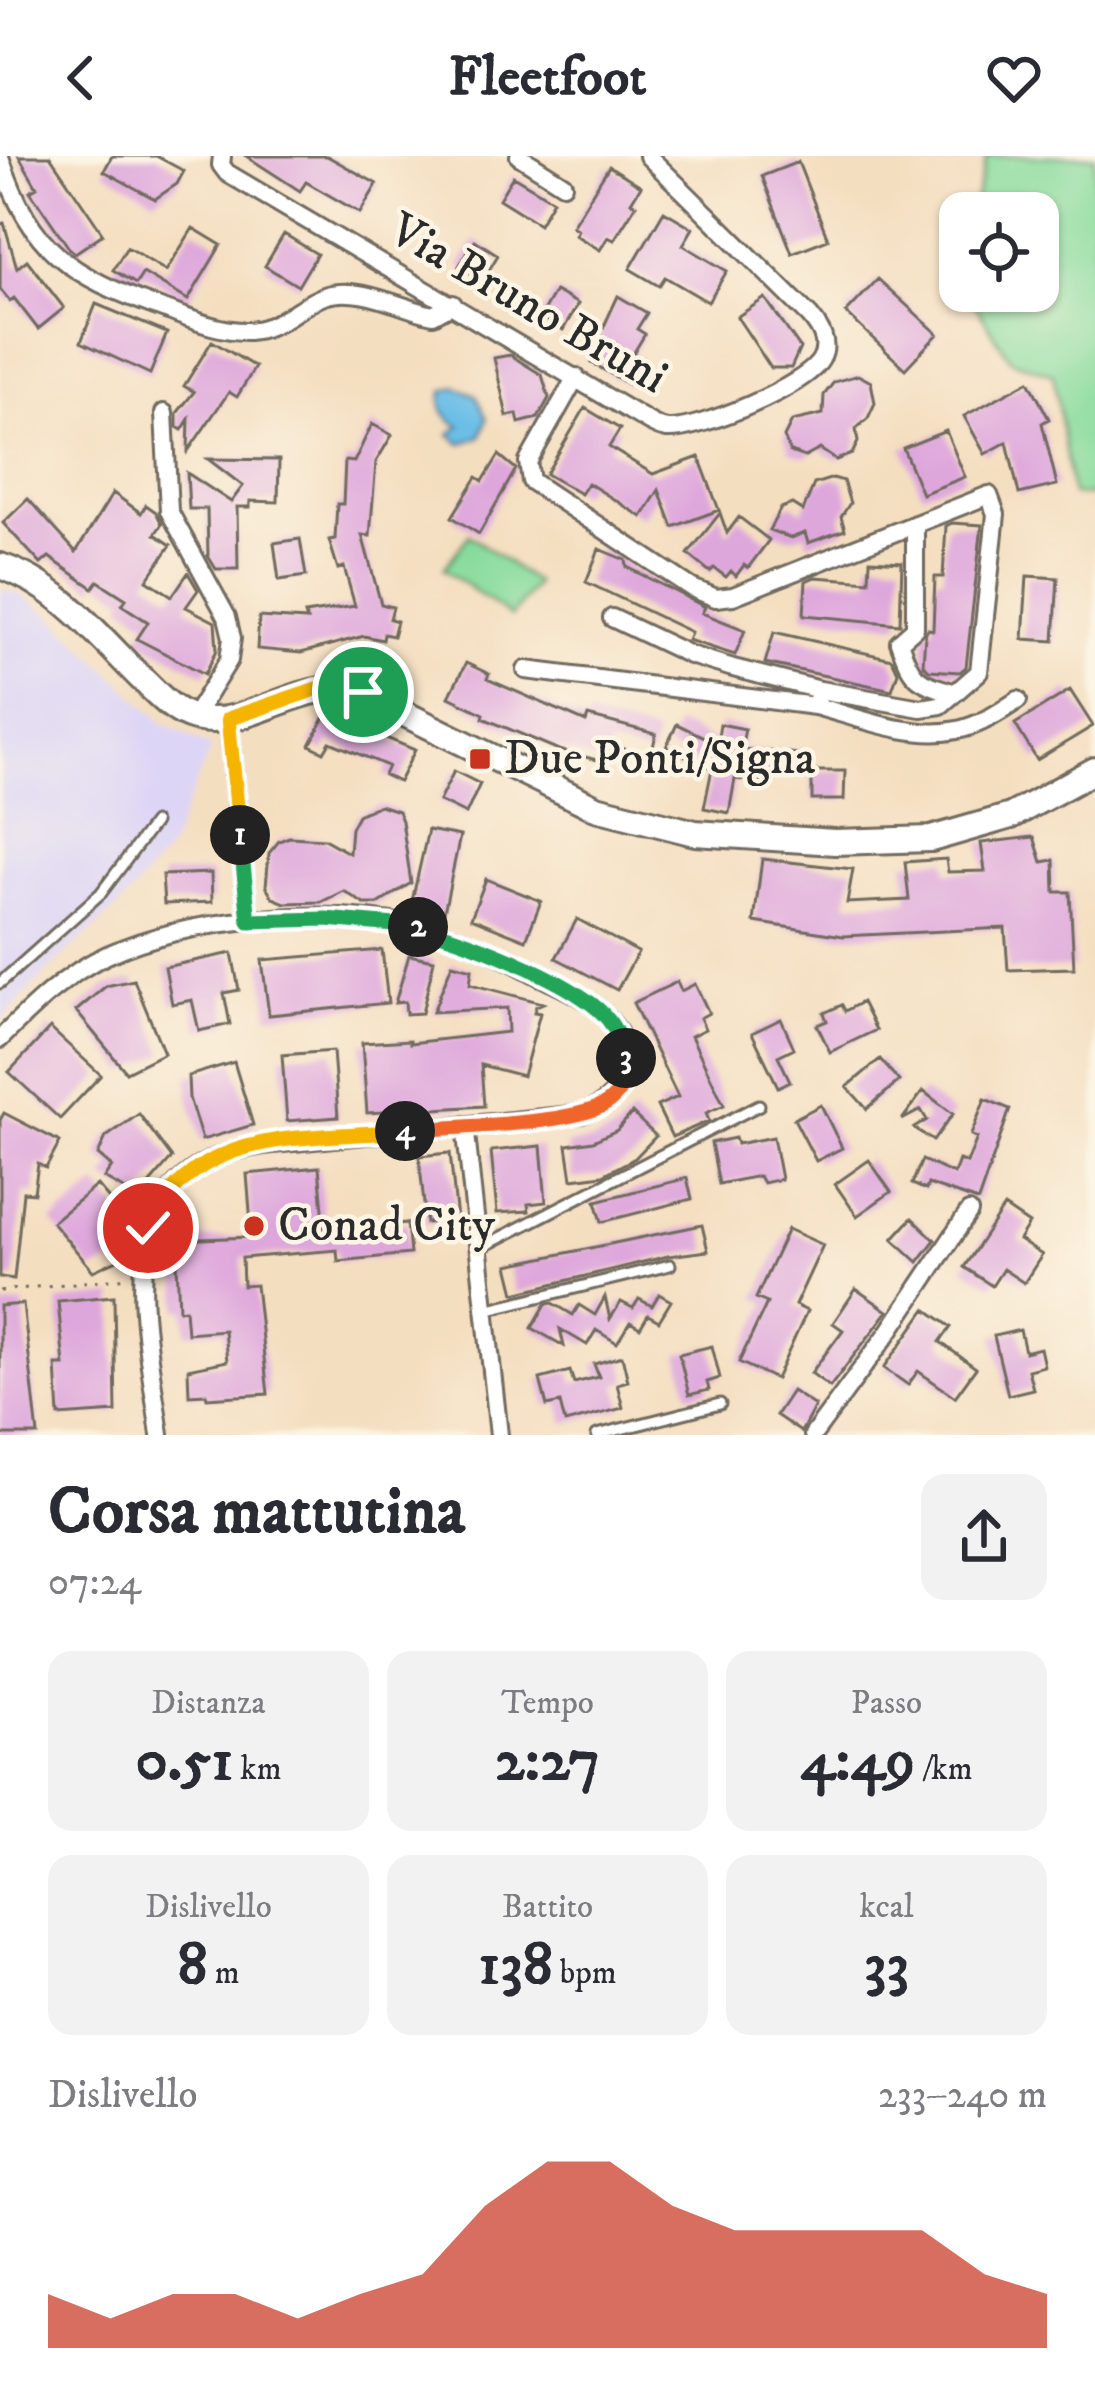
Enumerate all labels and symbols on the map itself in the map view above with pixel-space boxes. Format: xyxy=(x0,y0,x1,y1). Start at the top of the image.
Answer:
street label: Via Bruno Bruni xyxy=(377,200,678,408)
pin xyxy=(312,641,414,743)
place label: Due Ponti/Signa xyxy=(504,729,816,789)
marker: Due Ponti/Signa xyxy=(467,746,493,772)
pin: 1 xyxy=(210,805,270,865)
pin: 2 xyxy=(388,897,448,957)
pin: 3 xyxy=(596,1028,656,1088)
pin: 4 xyxy=(375,1101,435,1161)
pin xyxy=(97,1177,199,1279)
place label: Conad City xyxy=(278,1196,495,1256)
marker: Conad City xyxy=(241,1213,267,1239)

